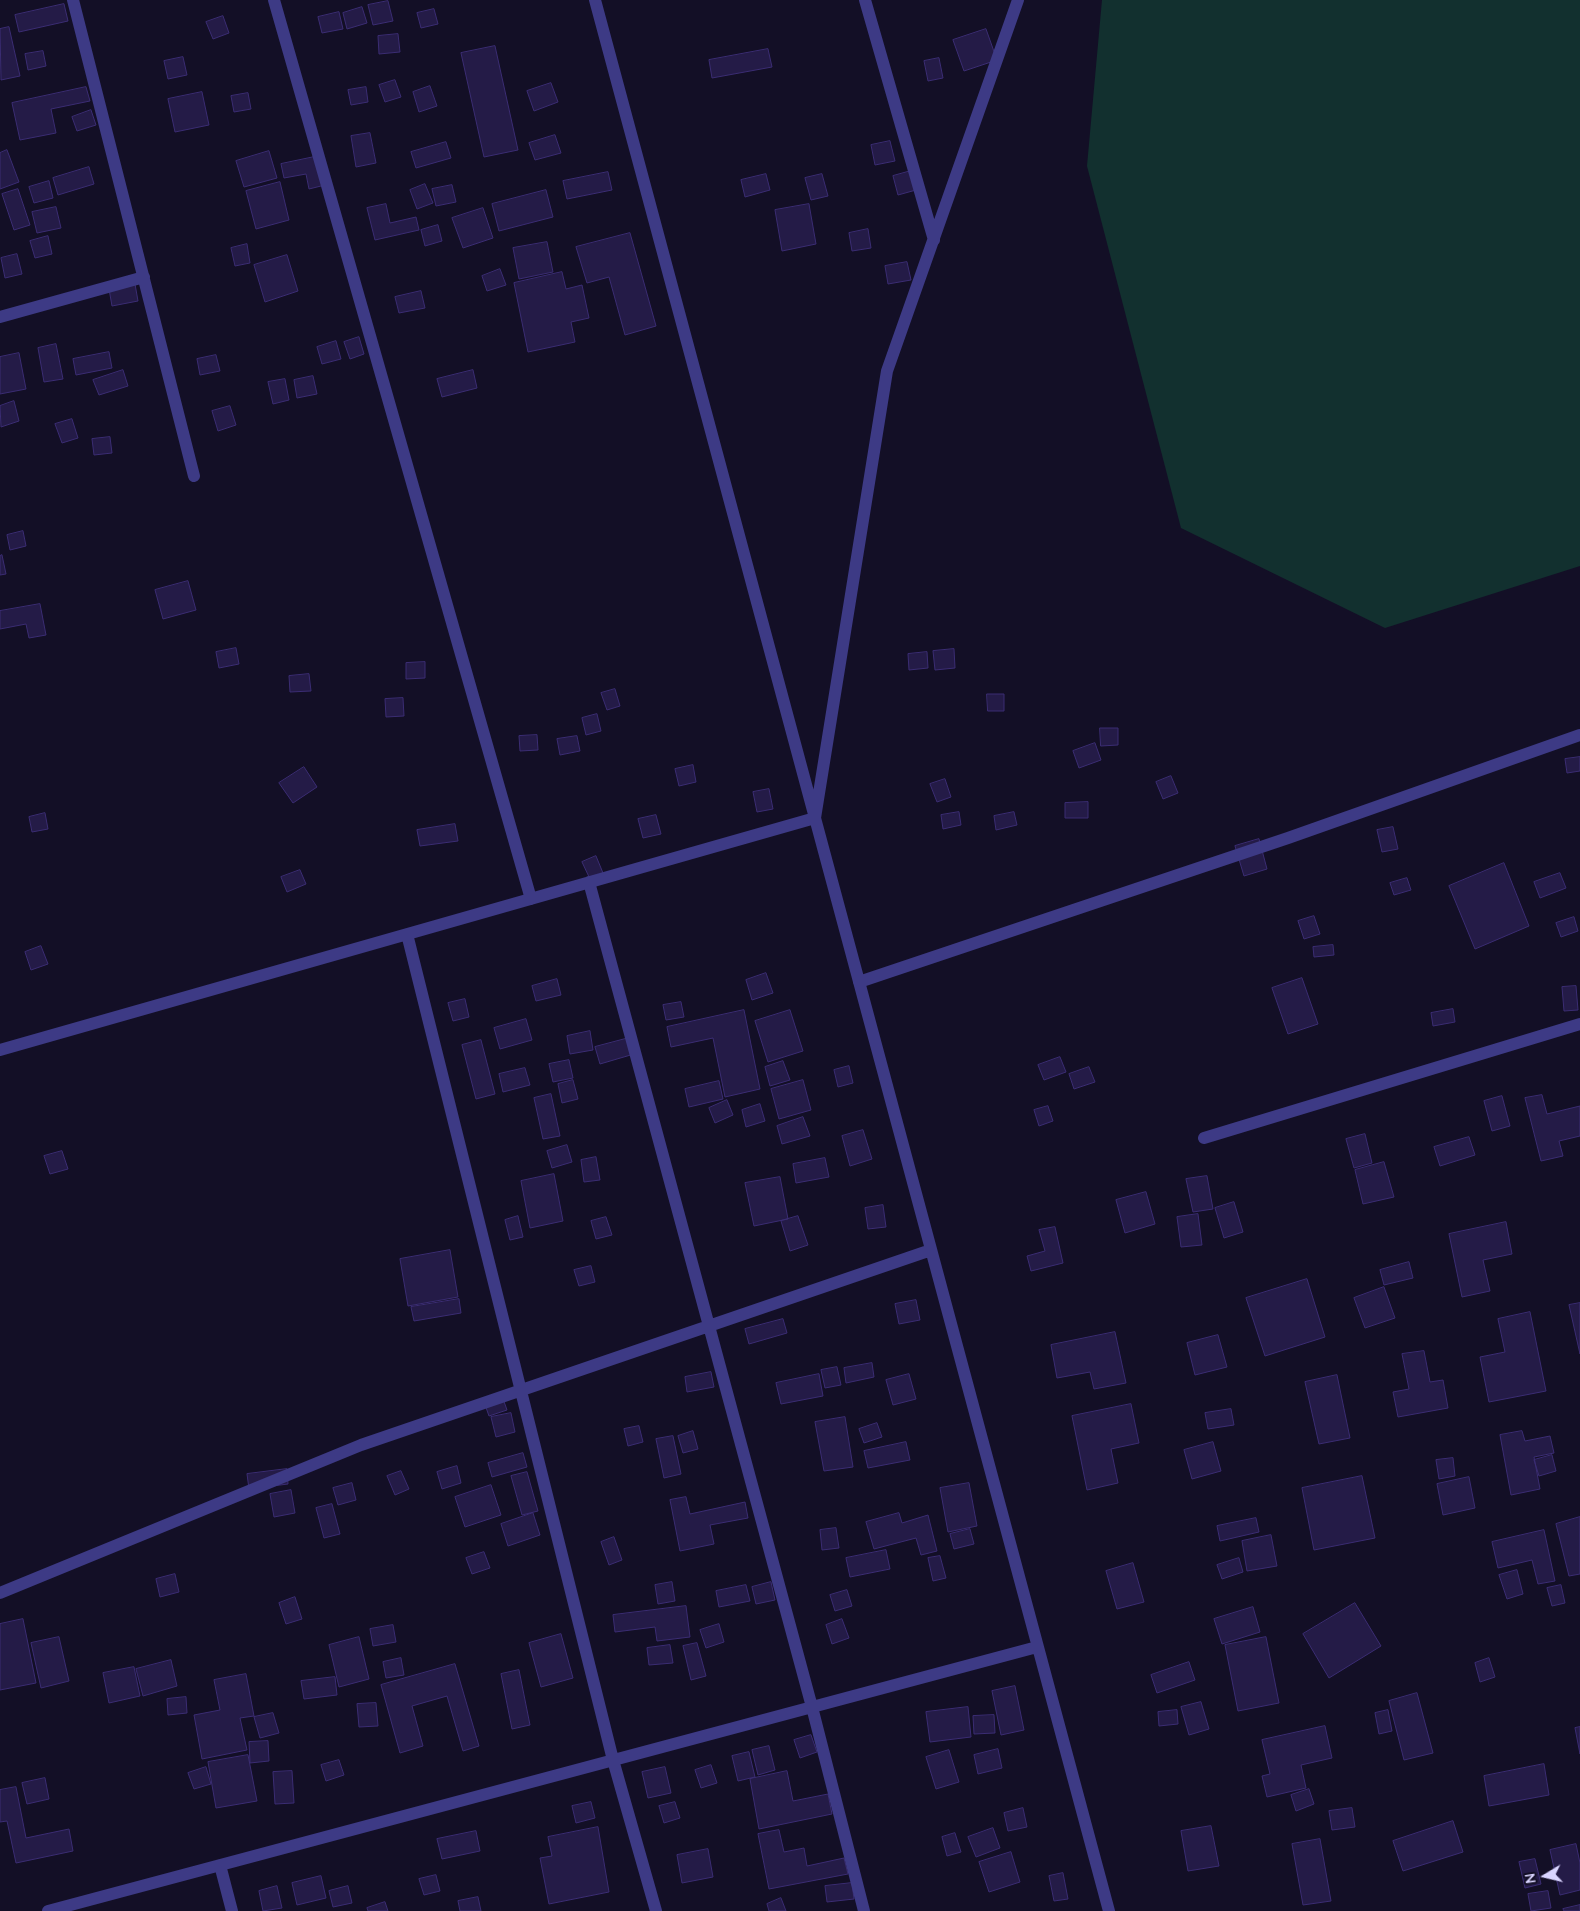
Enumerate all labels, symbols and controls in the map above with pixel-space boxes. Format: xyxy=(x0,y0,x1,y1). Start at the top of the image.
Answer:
north arrow xyxy=(1520,1851,1570,1901)
text: N xyxy=(1520,1872,1540,1885)

